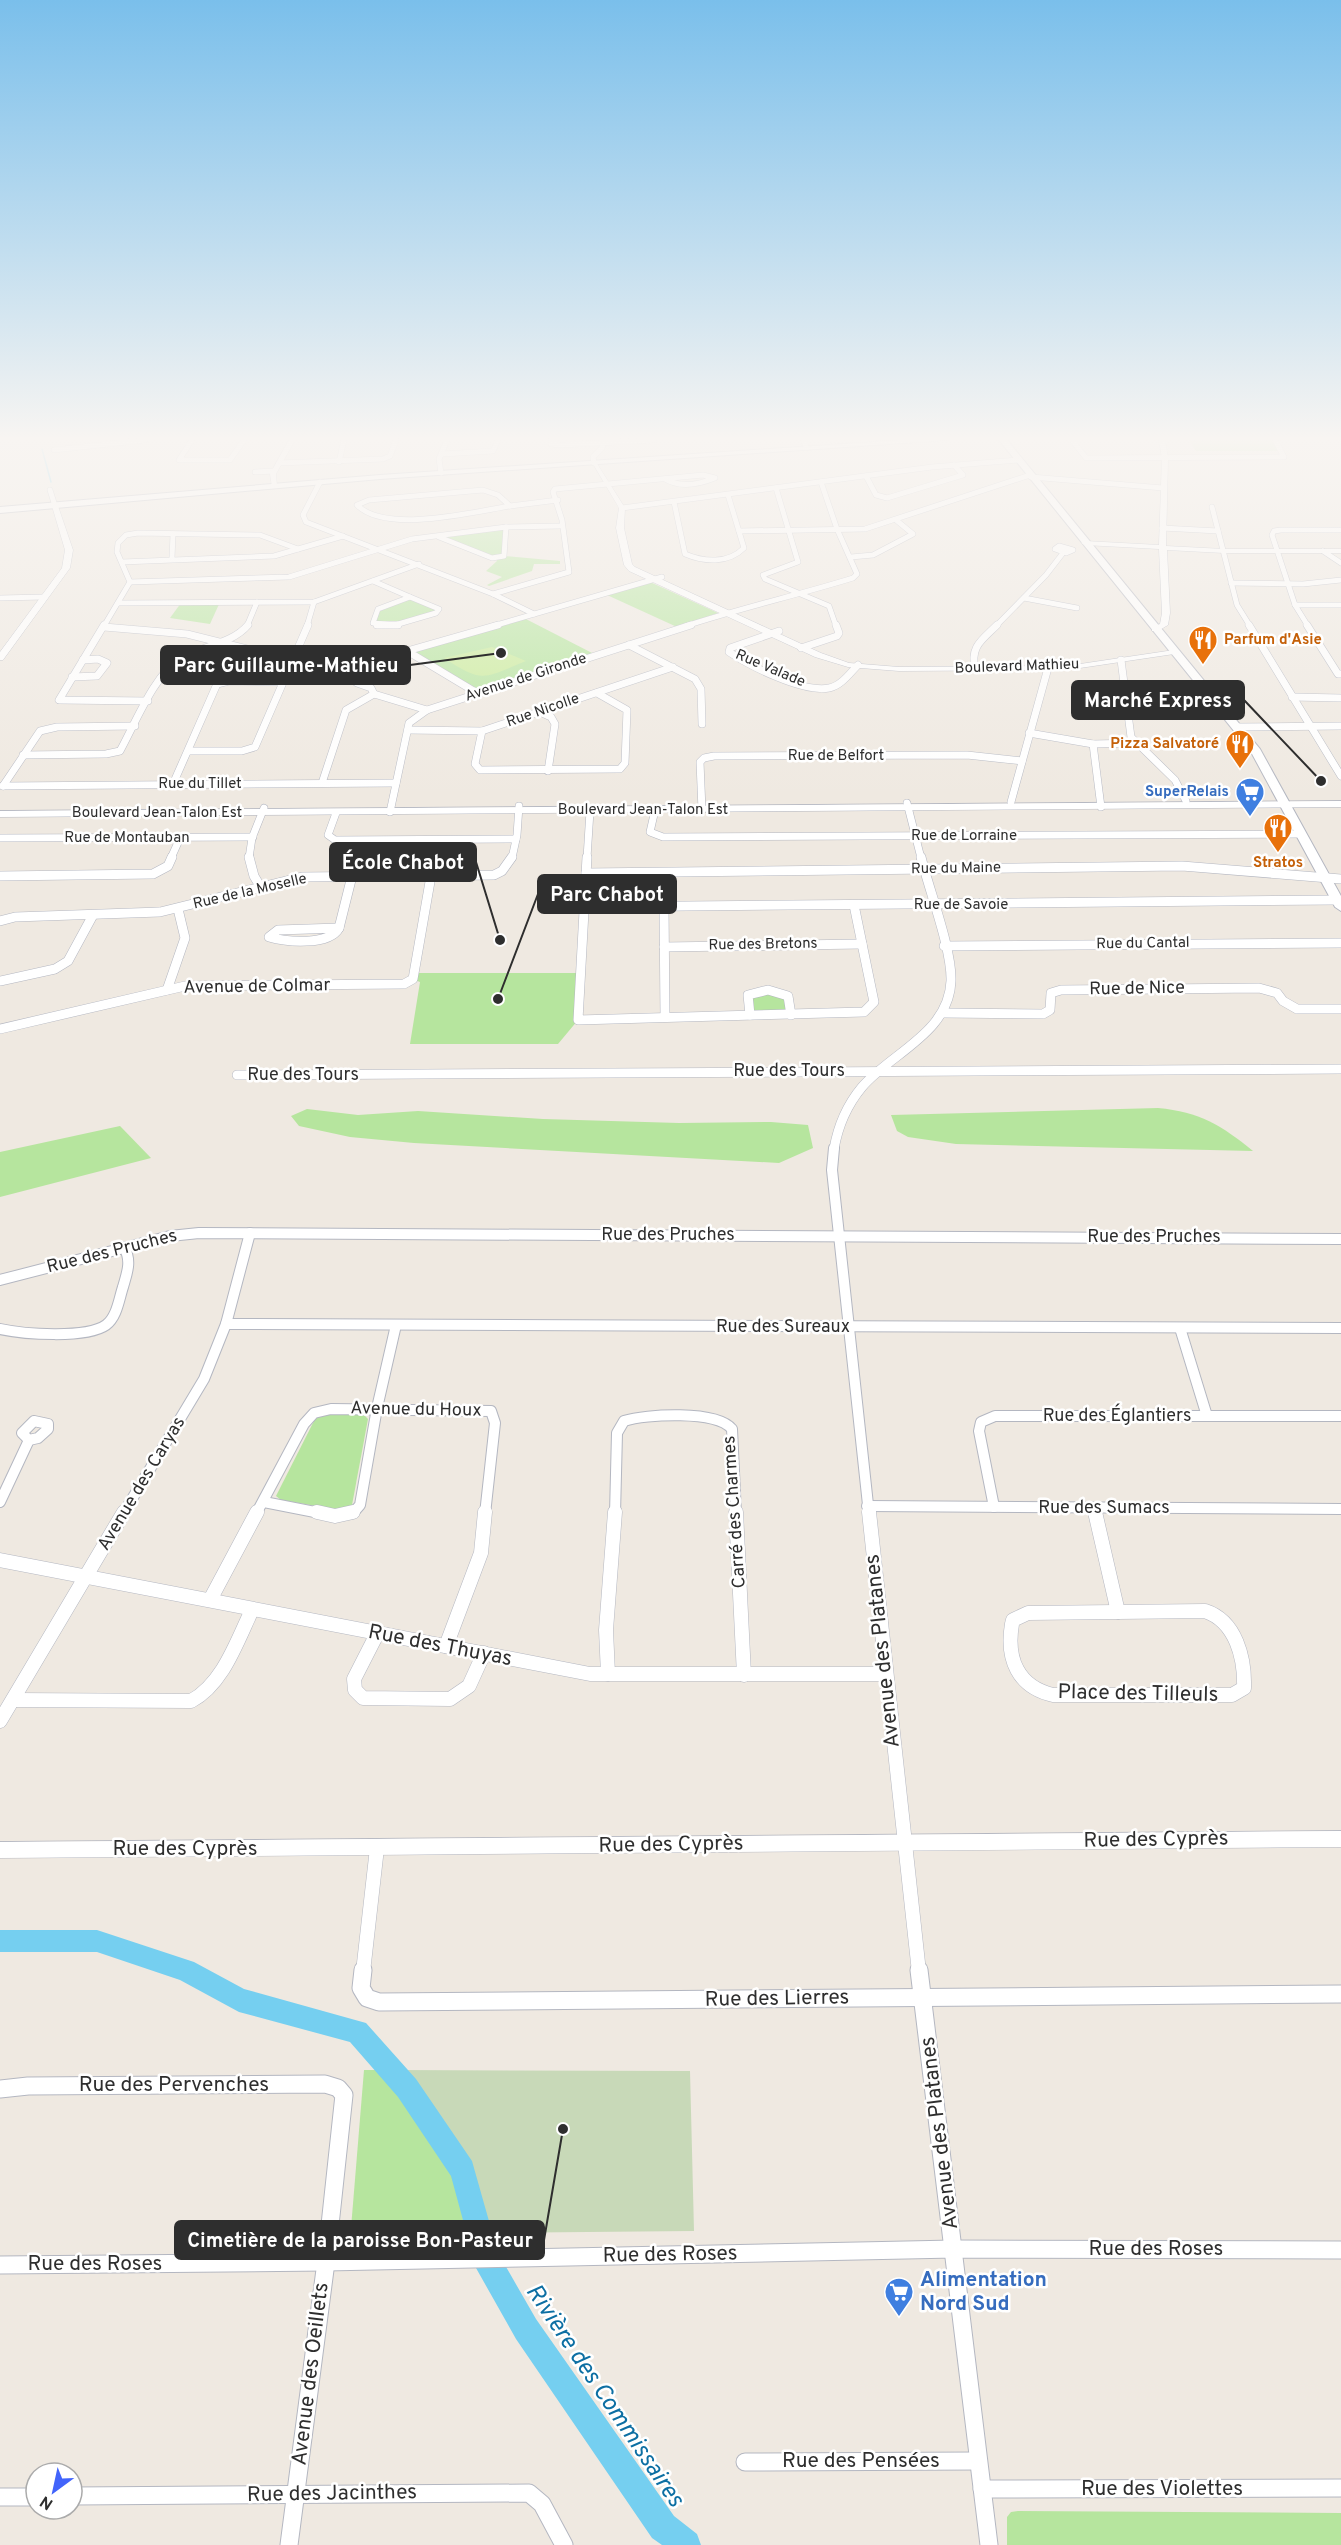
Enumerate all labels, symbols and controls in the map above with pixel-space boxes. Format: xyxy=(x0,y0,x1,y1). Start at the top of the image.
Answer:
restaurant icon: Parfum d'Asie xyxy=(1187,624,1219,666)
place label: Parfum d'Asie xyxy=(1224,631,1322,650)
callout: Parc Guillaume-Mathieu xyxy=(161,646,410,684)
street label: Rue Valade xyxy=(732,646,808,692)
street label: Avenue de Gironde xyxy=(463,649,589,707)
text: Parc Guillaume-Mathieu xyxy=(173,654,399,680)
street label: Boulevard Mathieu xyxy=(954,655,1080,679)
callout: Marché Express xyxy=(1072,681,1244,719)
text: Marché Express xyxy=(1084,689,1232,715)
street label: Rue Nicolle xyxy=(504,690,582,732)
restaurant icon: Pizza Salvatoré xyxy=(1224,728,1256,770)
place label: Pizza Salvatoré xyxy=(1110,735,1219,754)
street label: Rue de Belfort xyxy=(788,747,884,766)
street label: Rue du Tillet xyxy=(158,775,242,794)
supermarket icon: SuperRelais xyxy=(1234,776,1266,818)
place label: SuperRelais xyxy=(1145,783,1229,802)
street label: Boulevard Jean-Talon Est xyxy=(558,801,728,820)
street label: Boulevard Jean-Talon Est xyxy=(72,804,242,823)
restaurant icon: Stratos xyxy=(1262,812,1294,854)
street label: Rue de Lorraine xyxy=(911,827,1017,846)
street label: Rue de Montauban xyxy=(64,829,190,848)
callout: École Chabot xyxy=(330,843,476,881)
text: École Chabot xyxy=(342,849,464,877)
place label: Stratos xyxy=(1253,854,1303,873)
street label: Rue du Maine xyxy=(911,859,1001,879)
street label: Rue de la Moselle xyxy=(191,870,309,914)
callout: Parc Chabot xyxy=(538,875,676,913)
text: Parc Chabot xyxy=(550,883,664,909)
street label: Rue de Savoie xyxy=(914,896,1008,915)
street label: Rue du Cantal xyxy=(1096,934,1190,954)
street label: Rue des Bretons xyxy=(708,935,818,955)
street label: Avenue de Colmar xyxy=(183,974,331,1000)
street label: Rue de Nice xyxy=(1089,977,1185,1001)
street label: Rue des Tours xyxy=(733,1060,845,1083)
street label: Rue des Tours xyxy=(247,1064,359,1087)
street label: Rue des Pruches xyxy=(601,1224,735,1247)
street label: Rue des Pruches xyxy=(44,1225,180,1279)
street label: Rue des Pruches xyxy=(1087,1226,1221,1249)
street label: Rue des Sureaux xyxy=(716,1316,850,1339)
street label: Avenue du Houx xyxy=(350,1397,482,1423)
street label: Rue des Églantiers xyxy=(1043,1403,1191,1428)
street label: Avenue des Caryas xyxy=(93,1413,191,1555)
street label: Carré des Charmes xyxy=(718,1435,752,1589)
street label: Rue des Sumacs xyxy=(1038,1497,1170,1520)
street label: Avenue des Platanes xyxy=(859,1553,907,1749)
street label: Rue des Thuyas xyxy=(366,1619,514,1673)
street label: Place des Tilleuls xyxy=(1057,1679,1219,1709)
street label: Rue des Cyprès xyxy=(1083,1825,1229,1855)
street label: Rue des Cyprès xyxy=(598,1830,744,1860)
street label: Rue des Cyprès xyxy=(112,1836,258,1863)
street label: Rue des Lierres xyxy=(705,1984,849,2014)
street label: Avenue des Platanes xyxy=(915,2035,965,2231)
street label: Rue des Pervenches xyxy=(79,2072,269,2099)
callout: Cimetière de la paroisse Bon-Pasteur xyxy=(175,2221,544,2259)
text: Cimetière de la paroisse Bon-Pasteur xyxy=(187,2229,533,2255)
street label: Rue des Roses xyxy=(1089,2236,1223,2263)
street label: Rue des Roses xyxy=(602,2240,738,2270)
street label: Rue des Roses xyxy=(28,2251,162,2278)
place label: Alimentation Nord Sud xyxy=(920,2267,1047,2318)
supermarket icon: Alimentation Nord Sud xyxy=(883,2276,915,2318)
water label: Rivière des Commissaires xyxy=(518,2279,691,2514)
street label: Avenue des Oeillets xyxy=(286,2281,336,2467)
street label: Rue des Pensées xyxy=(782,2448,940,2475)
north arrow xyxy=(24,2461,84,2521)
street label: Rue des Violettes xyxy=(1081,2476,1243,2503)
street label: Rue des Jacinthes xyxy=(247,2479,417,2509)
text: N xyxy=(37,2490,57,2513)

